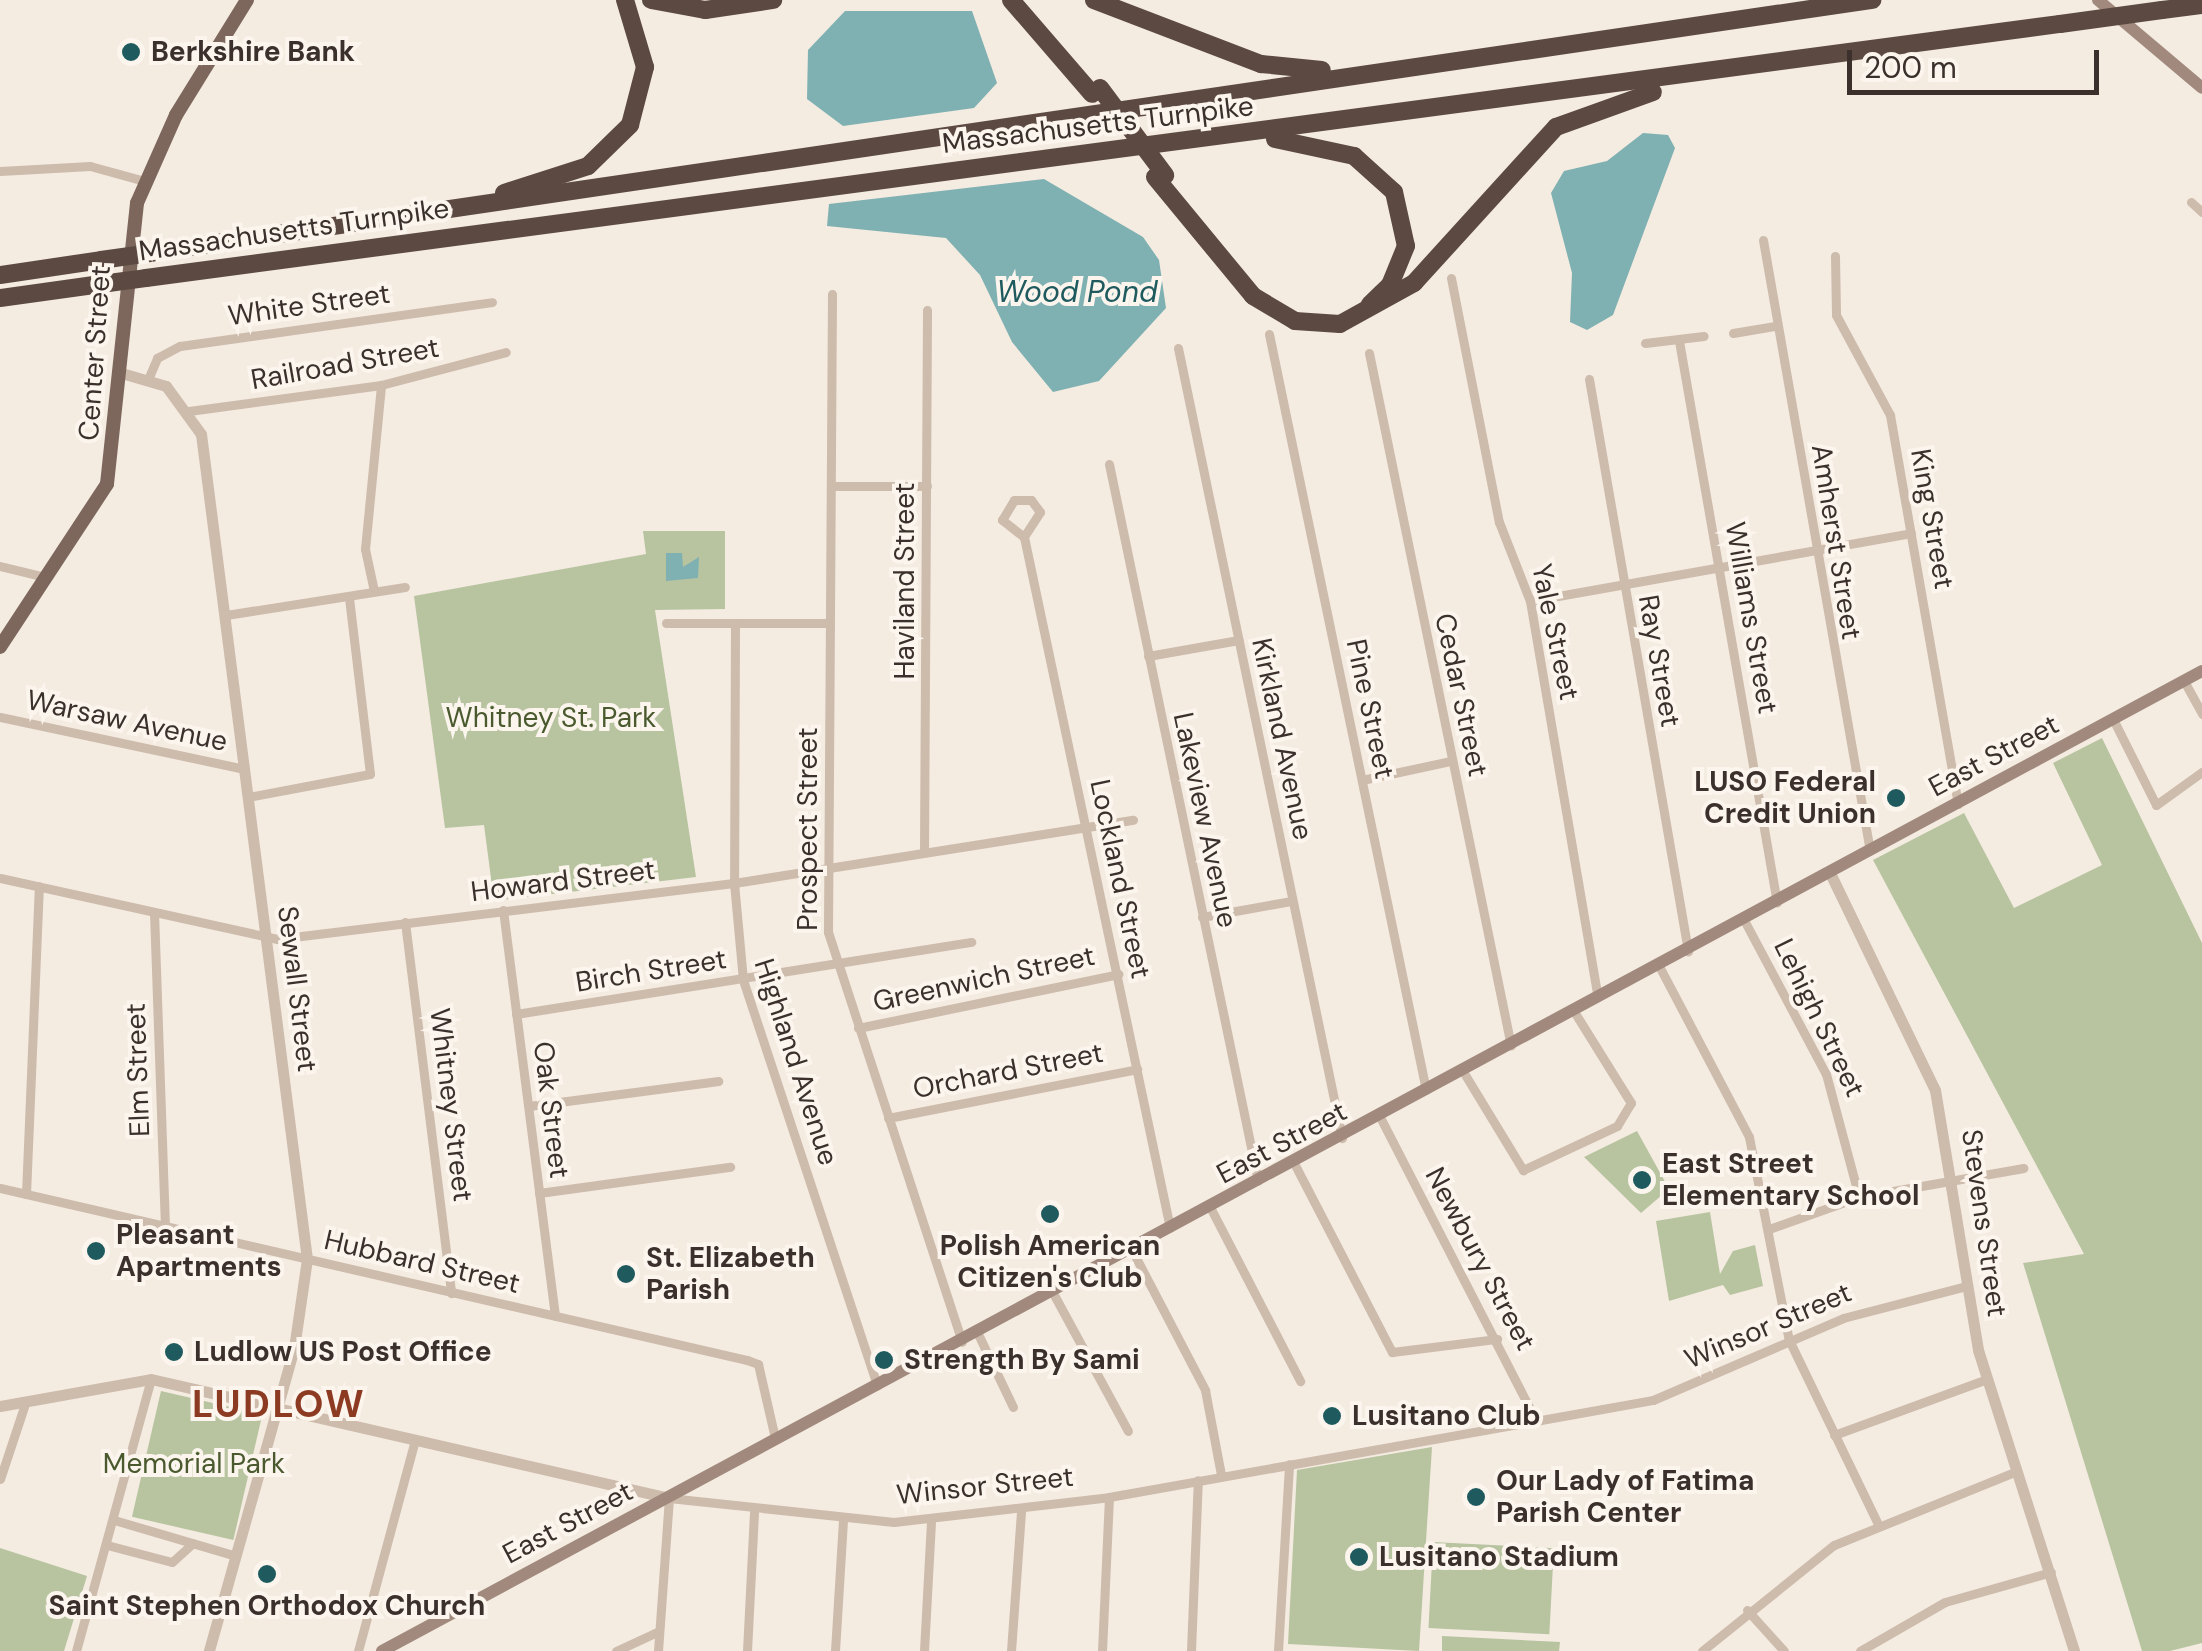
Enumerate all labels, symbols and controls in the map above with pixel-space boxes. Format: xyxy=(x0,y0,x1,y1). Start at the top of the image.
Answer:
scale bar xyxy=(1852,30,2104,92)
place label: Berkshire Bank xyxy=(151,35,355,69)
marker: Berkshire Bank xyxy=(120,41,142,63)
text: 200 m xyxy=(1864,48,1957,87)
street label: Massachusetts Turnpike xyxy=(940,89,1256,161)
street label: Massachusetts Turnpike xyxy=(137,192,451,268)
street label: Center Street xyxy=(72,264,118,442)
water label: Wood Pond xyxy=(996,274,1158,310)
street label: White Street xyxy=(226,277,392,333)
street label: Railroad Street xyxy=(248,331,442,397)
street label: Amherst Street xyxy=(1804,442,1868,642)
street label: King Street xyxy=(1903,446,1961,592)
street label: Haviland Street xyxy=(888,482,922,680)
street label: Williams Street xyxy=(1718,520,1784,716)
street label: Yale Street xyxy=(1524,561,1586,703)
street label: Ray Street xyxy=(1631,592,1687,730)
street label: Cedar Street xyxy=(1427,610,1495,780)
street label: Kirkland Avenue xyxy=(1244,635,1320,843)
street label: Pine Street xyxy=(1339,636,1401,782)
street label: Warsaw Avenue xyxy=(24,683,230,759)
park label: Whitney St. Park xyxy=(446,701,656,735)
street label: East Street xyxy=(1923,708,2065,804)
street label: Lakeview Avenue xyxy=(1166,709,1244,931)
street label: Prospect Street xyxy=(791,727,825,931)
place label: LUSO Federal Credit Union xyxy=(1694,765,1876,831)
street label: Lockland Street xyxy=(1082,776,1158,982)
marker: LUSO Federal Credit Union xyxy=(1885,787,1907,809)
street label: Howard Street xyxy=(469,853,657,909)
street label: Sewall Street xyxy=(270,904,324,1074)
street label: Lehigh Street xyxy=(1766,934,1872,1102)
street label: Greenwich Street xyxy=(870,939,1098,1019)
street label: Birch Street xyxy=(573,942,729,1000)
street label: Highland Avenue xyxy=(747,954,845,1170)
street label: Elm Street xyxy=(119,1003,157,1137)
street label: Whitney Street xyxy=(422,1006,480,1204)
street label: Orchard Street xyxy=(910,1036,1106,1106)
street label: Oak Street xyxy=(526,1040,576,1180)
street label: East Street xyxy=(1211,1095,1353,1191)
street label: Stevens Street xyxy=(1954,1127,2014,1319)
place label: East Street Elementary School xyxy=(1662,1147,1919,1213)
street label: Newbury Street xyxy=(1418,1162,1542,1356)
marker: East Street Elementary School xyxy=(1631,1169,1653,1191)
marker: Polish American Citizen's Club xyxy=(1039,1203,1061,1225)
place label: Pleasant Apartments xyxy=(116,1218,282,1284)
street label: Hubbard Street xyxy=(321,1223,523,1301)
place label: Polish American Citizen's Club xyxy=(940,1229,1160,1295)
marker: Pleasant Apartments xyxy=(85,1240,107,1262)
place label: St. Elizabeth Parish xyxy=(646,1241,815,1307)
marker: St. Elizabeth Parish xyxy=(615,1263,637,1285)
street label: Winsor Street xyxy=(1680,1276,1856,1376)
place label: Ludlow US Post Office xyxy=(194,1335,492,1369)
marker: Ludlow US Post Office xyxy=(163,1341,185,1363)
place label: Strength By Sami xyxy=(904,1343,1140,1377)
marker: Strength By Sami xyxy=(873,1349,895,1371)
district label: LUDLOW xyxy=(192,1382,366,1428)
place label: Lusitano Club xyxy=(1352,1399,1541,1433)
marker: Lusitano Club xyxy=(1321,1405,1343,1427)
park label: Memorial Park xyxy=(103,1447,285,1481)
street label: Winsor Street xyxy=(895,1460,1075,1512)
place label: Our Lady of Fatima Parish Center xyxy=(1496,1464,1754,1530)
street label: East Street xyxy=(497,1475,639,1571)
marker: Our Lady of Fatima Parish Center xyxy=(1465,1486,1487,1508)
place label: Lusitano Stadium xyxy=(1379,1540,1619,1574)
marker: Lusitano Stadium xyxy=(1348,1546,1370,1568)
marker: Saint Stephen Orthodox Church xyxy=(256,1563,278,1585)
place label: Saint Stephen Orthodox Church xyxy=(49,1589,485,1623)

